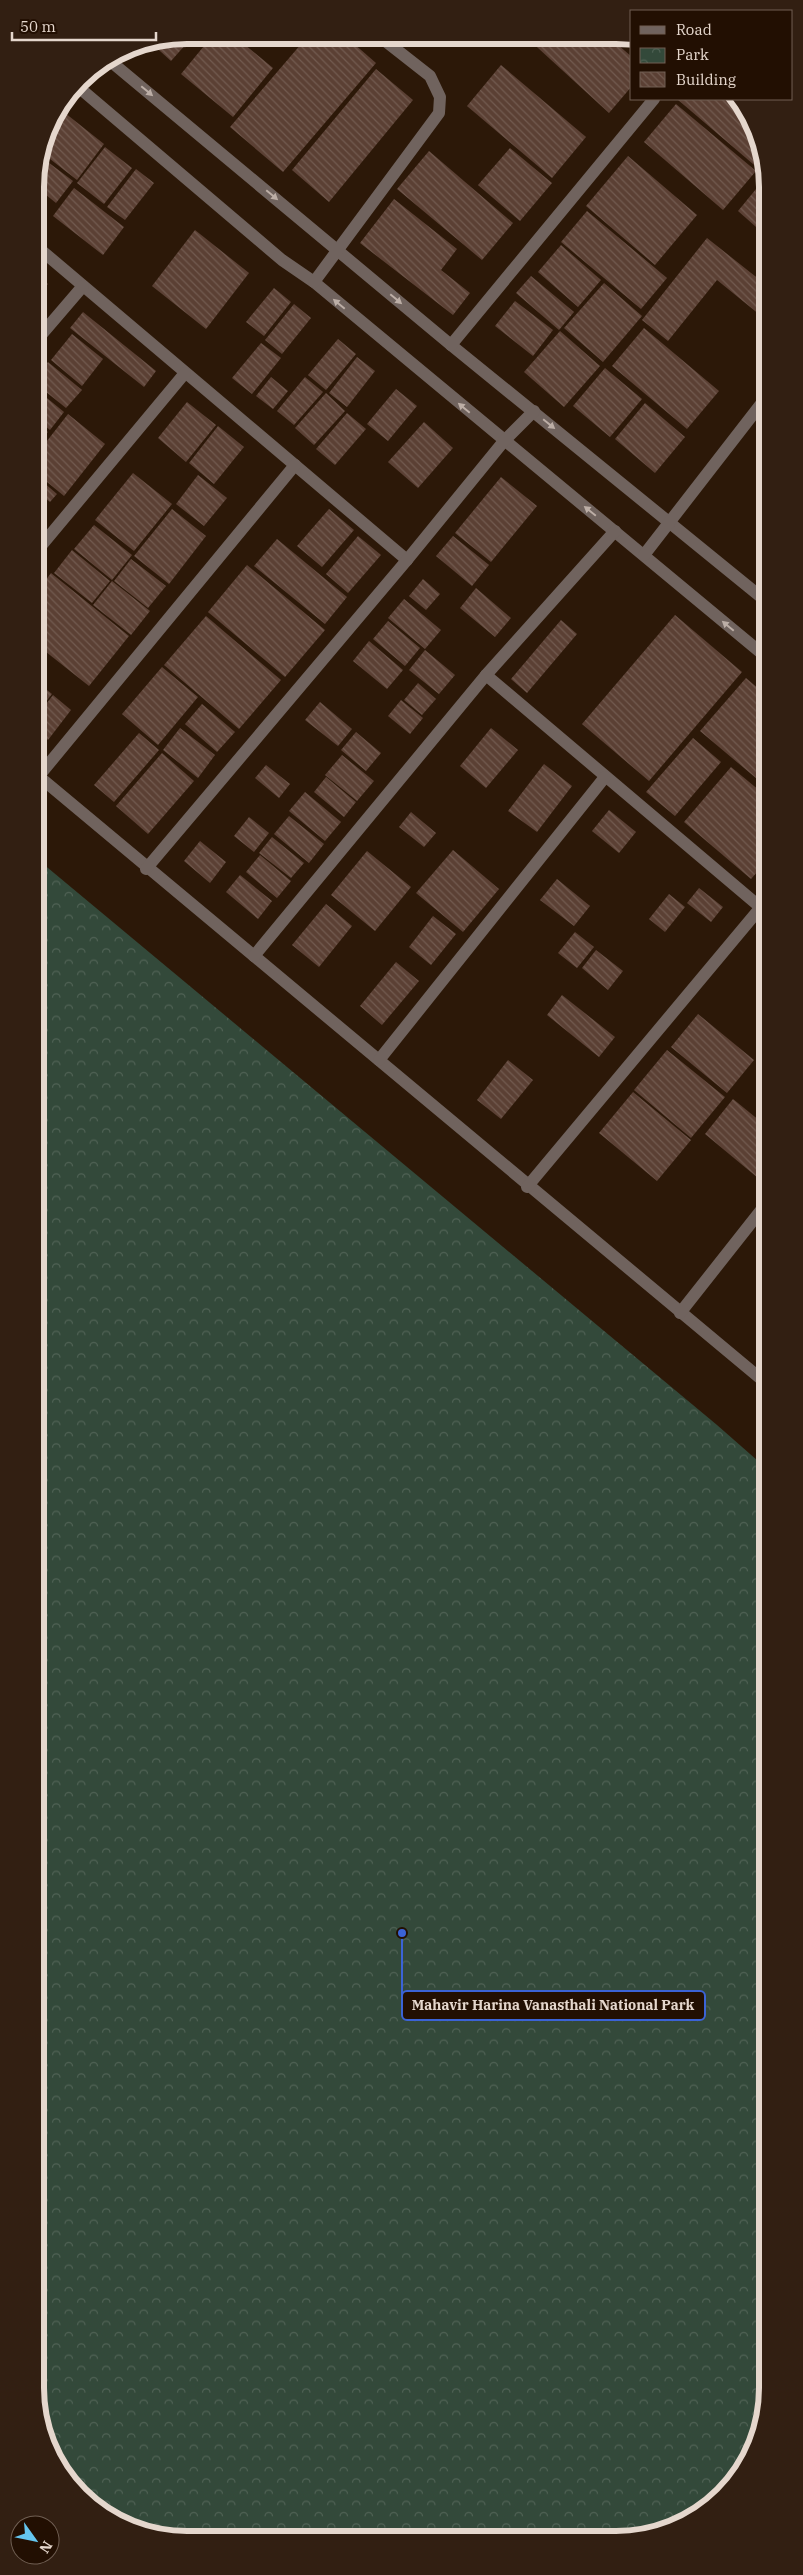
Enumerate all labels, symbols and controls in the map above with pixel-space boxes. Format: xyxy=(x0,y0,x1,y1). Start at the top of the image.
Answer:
scale bar xyxy=(12,10,156,42)
legend xyxy=(630,10,793,100)
text: 50 m xyxy=(20,17,56,36)
text: Road xyxy=(676,20,712,39)
text: Park xyxy=(676,45,709,64)
text: Building xyxy=(676,70,736,89)
one-way arrow xyxy=(140,85,153,96)
one-way arrow xyxy=(265,189,278,200)
one-way arrow xyxy=(390,293,403,304)
one-way arrow xyxy=(333,298,346,309)
one-way arrow xyxy=(458,402,471,413)
one-way arrow xyxy=(543,418,556,429)
one-way arrow xyxy=(584,505,596,517)
one-way arrow xyxy=(722,620,735,631)
callout: Mahavir Harina Vanasthali National Park xyxy=(402,1991,705,2020)
text: Mahavir Harina Vanasthali National Park xyxy=(412,1996,695,2014)
north arrow xyxy=(10,2515,60,2565)
text: N xyxy=(35,2538,56,2557)

